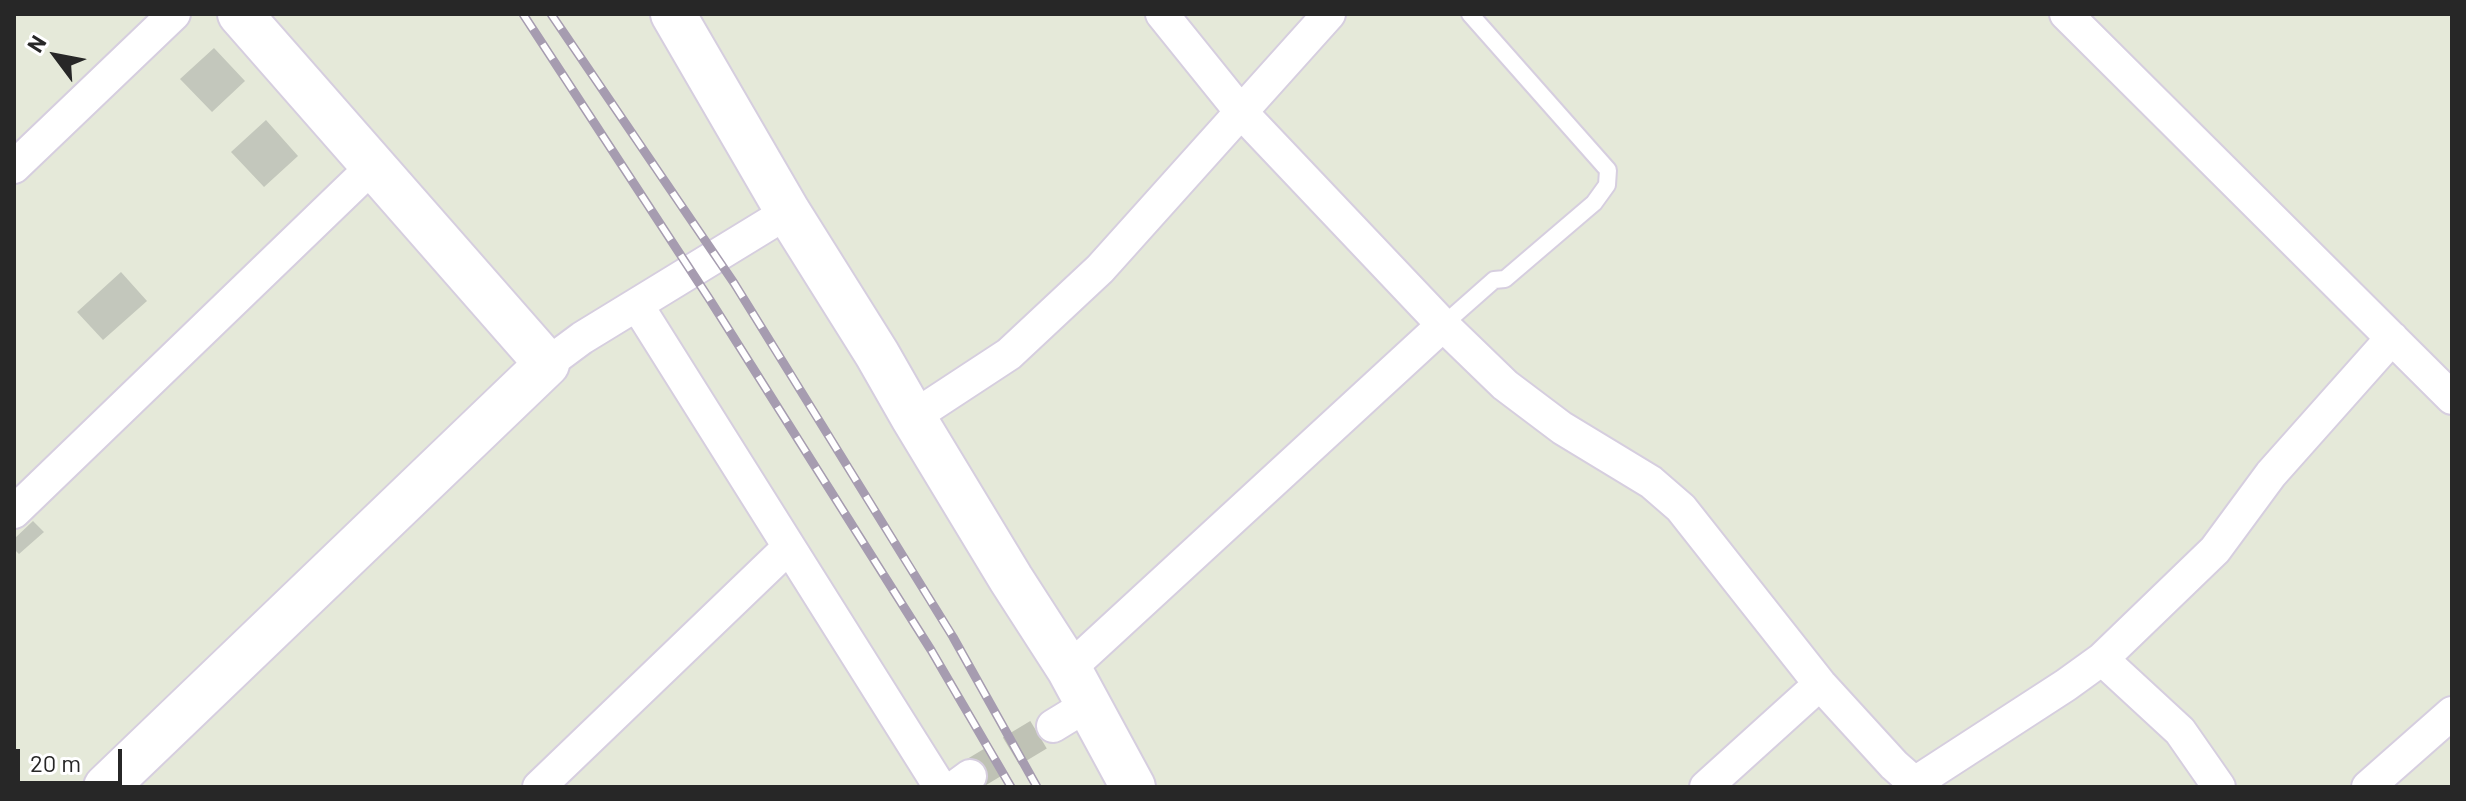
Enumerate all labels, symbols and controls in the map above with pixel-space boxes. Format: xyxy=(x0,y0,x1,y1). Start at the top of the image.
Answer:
north arrow xyxy=(16,16,96,96)
text: N xyxy=(21,30,51,56)
scale bar xyxy=(20,733,126,783)
text: 20 m xyxy=(30,748,81,777)

